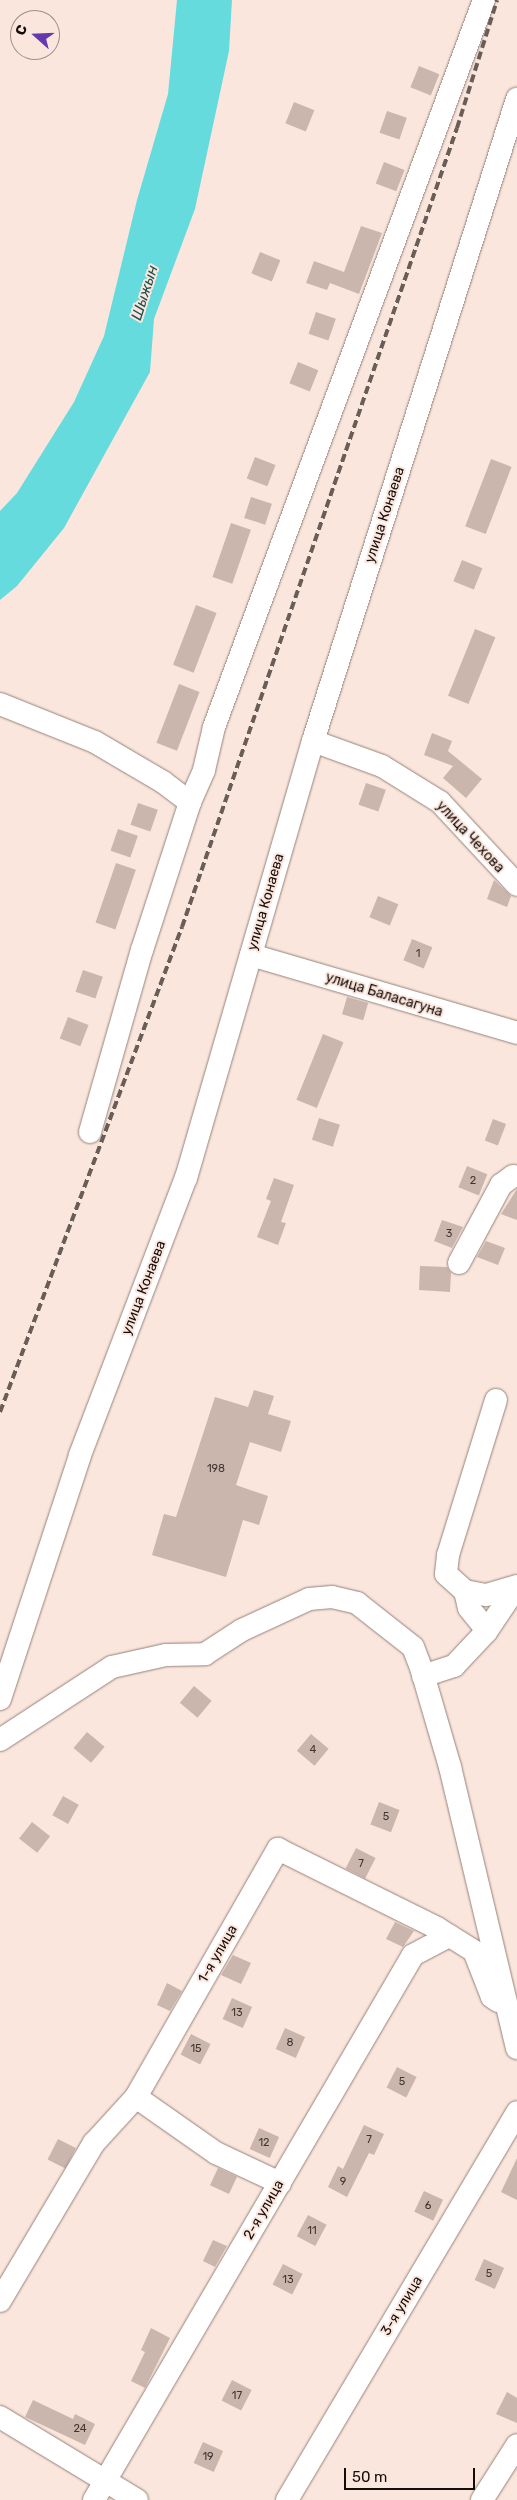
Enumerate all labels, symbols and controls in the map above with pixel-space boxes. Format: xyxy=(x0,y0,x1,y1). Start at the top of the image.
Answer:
north arrow xyxy=(10,10,60,60)
text: С xyxy=(12,23,31,38)
water label: Шыжын xyxy=(128,263,162,323)
street label: улица Конаева xyxy=(362,465,408,565)
street label: улица Чехова xyxy=(433,798,507,876)
street label: улица Конаева xyxy=(244,852,288,952)
house number: 1 xyxy=(416,947,420,961)
street label: улица Баласагуна xyxy=(323,969,445,1021)
house number: 2 xyxy=(470,1174,476,1188)
house number: 3 xyxy=(446,1227,452,1241)
street label: улица Конаева xyxy=(118,1238,170,1338)
house number: 198 xyxy=(207,1462,225,1476)
house number: 4 xyxy=(310,1743,316,1757)
house number: 5 xyxy=(383,1810,389,1824)
house number: 7 xyxy=(358,1857,364,1871)
street label: 1-я улица xyxy=(195,1922,241,1986)
house number: 13 xyxy=(231,2006,243,2020)
house number: 8 xyxy=(287,2036,293,2050)
house number: 15 xyxy=(190,2042,202,2056)
house number: 5 xyxy=(399,2075,405,2089)
house number: 7 xyxy=(366,2133,372,2147)
house number: 12 xyxy=(258,2136,270,2150)
house number: 9 xyxy=(340,2175,346,2189)
street label: 2-я улица xyxy=(240,2177,288,2243)
house number: 6 xyxy=(425,2199,431,2213)
house number: 11 xyxy=(307,2224,317,2238)
house number: 5 xyxy=(486,2267,492,2281)
house number: 13 xyxy=(282,2273,294,2287)
street label: 3-я улица xyxy=(378,2273,426,2339)
house number: 17 xyxy=(232,2389,242,2403)
house number: 24 xyxy=(73,2422,87,2436)
house number: 19 xyxy=(202,2450,214,2464)
scale bar xyxy=(347,2458,478,2490)
text: 50 m xyxy=(352,2468,387,2486)

